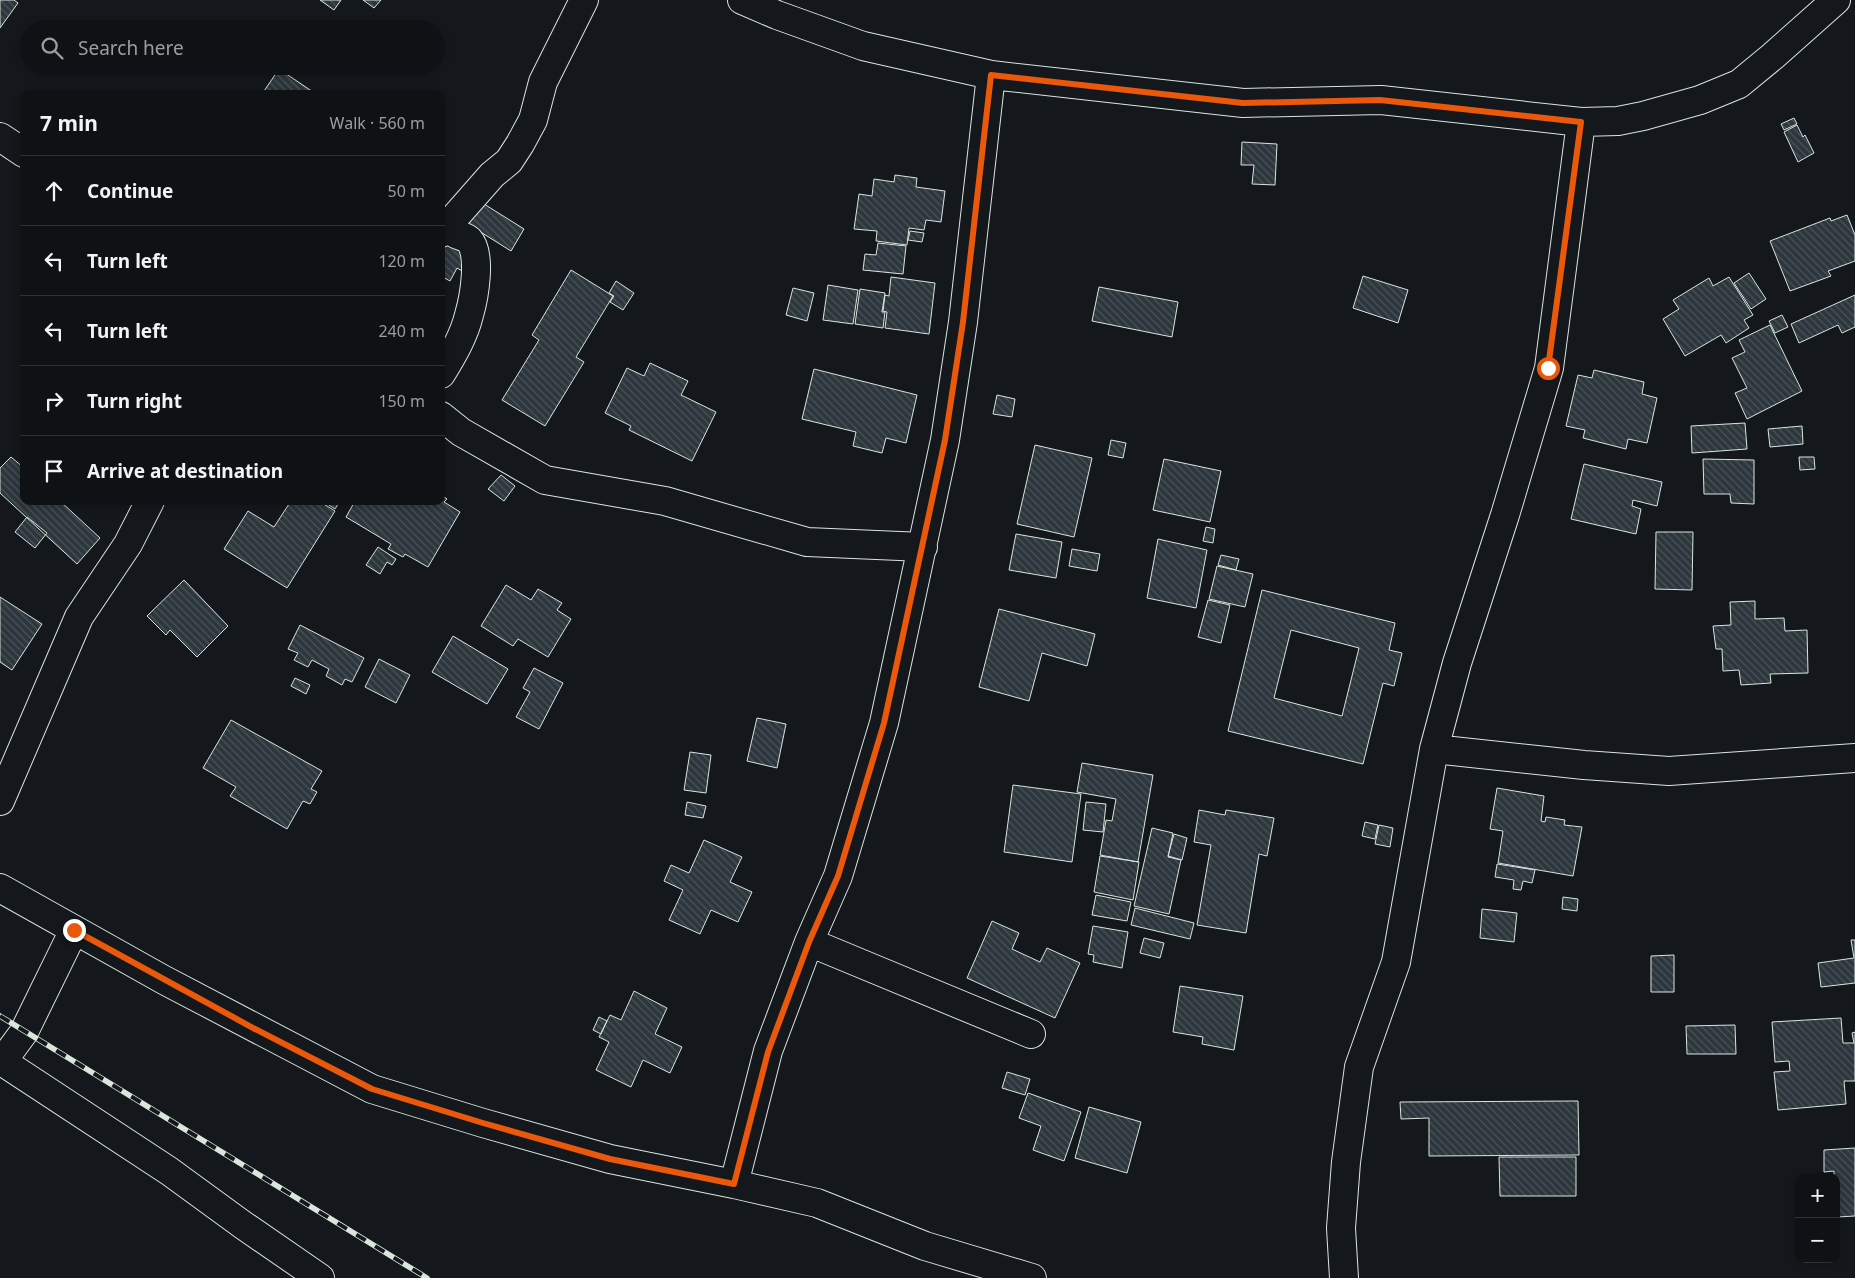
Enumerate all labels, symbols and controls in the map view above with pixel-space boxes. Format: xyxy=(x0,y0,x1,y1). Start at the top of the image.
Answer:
search box xyxy=(20,20,445,75)
icon: search xyxy=(38,34,66,62)
text: Search here xyxy=(78,35,184,61)
text: 7 min xyxy=(40,109,98,137)
text: Walk · 560 m xyxy=(330,112,425,134)
icon: ahead xyxy=(40,177,68,205)
text: Continue xyxy=(87,178,173,204)
text: 50 m xyxy=(388,180,425,202)
icon: left xyxy=(40,247,68,275)
text: Turn left xyxy=(87,248,168,274)
text: 120 m xyxy=(378,250,425,272)
icon: left xyxy=(40,317,68,345)
text: Turn left xyxy=(87,318,168,344)
text: 240 m xyxy=(378,320,425,342)
route start xyxy=(1537,357,1560,380)
icon: right xyxy=(40,387,68,415)
text: Turn right xyxy=(87,388,182,414)
text: 150 m xyxy=(378,390,425,412)
icon: arrive xyxy=(40,457,68,485)
text: Arrive at destination xyxy=(87,458,283,484)
route end xyxy=(63,919,86,942)
map controls xyxy=(1795,1173,1840,1263)
button: + xyxy=(1795,1173,1840,1218)
button: − xyxy=(1795,1218,1840,1263)

